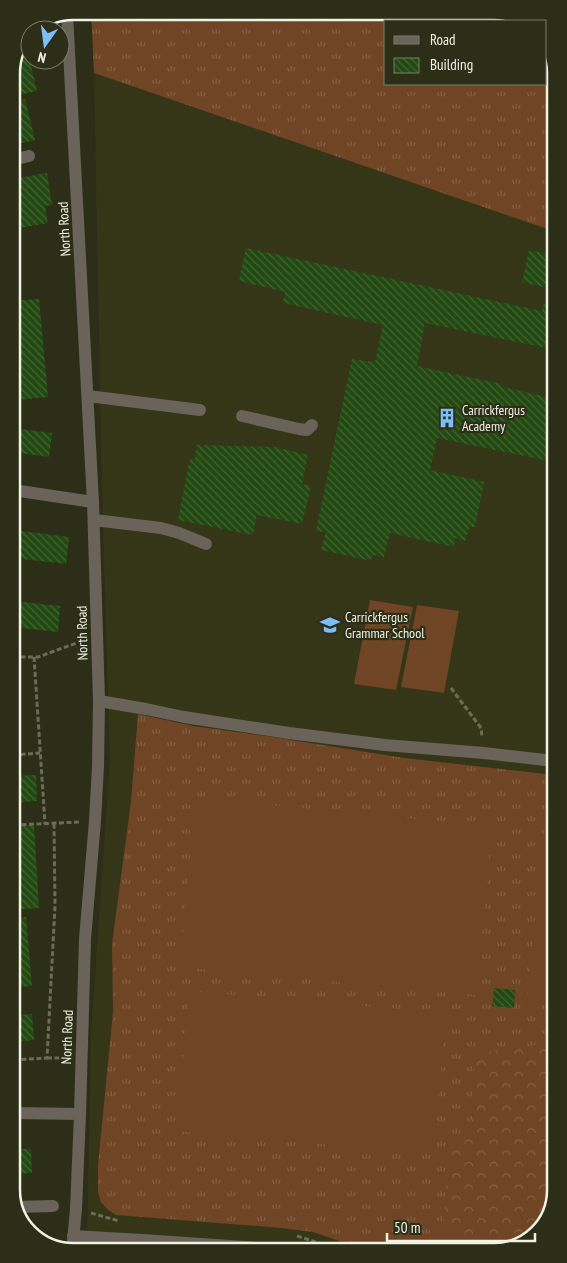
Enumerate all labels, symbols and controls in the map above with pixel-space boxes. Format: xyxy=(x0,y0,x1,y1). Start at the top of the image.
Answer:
north arrow xyxy=(20,20,70,70)
legend xyxy=(384,20,547,85)
text: Road xyxy=(430,30,456,49)
text: N xyxy=(36,48,48,67)
text: Building xyxy=(430,55,473,74)
street label: North Road xyxy=(54,201,74,257)
place label: Carrickfergus Academy xyxy=(462,401,525,435)
building icon: Carrickfergus Academy xyxy=(436,407,458,429)
street label: North Road xyxy=(73,606,91,660)
place label: Carrickfergus Grammar School xyxy=(345,608,425,642)
school or university icon: Carrickfergus Grammar School xyxy=(319,614,341,636)
street label: North Road xyxy=(57,1009,77,1065)
scale bar xyxy=(387,1210,534,1242)
text: 50 m xyxy=(394,1218,420,1237)

